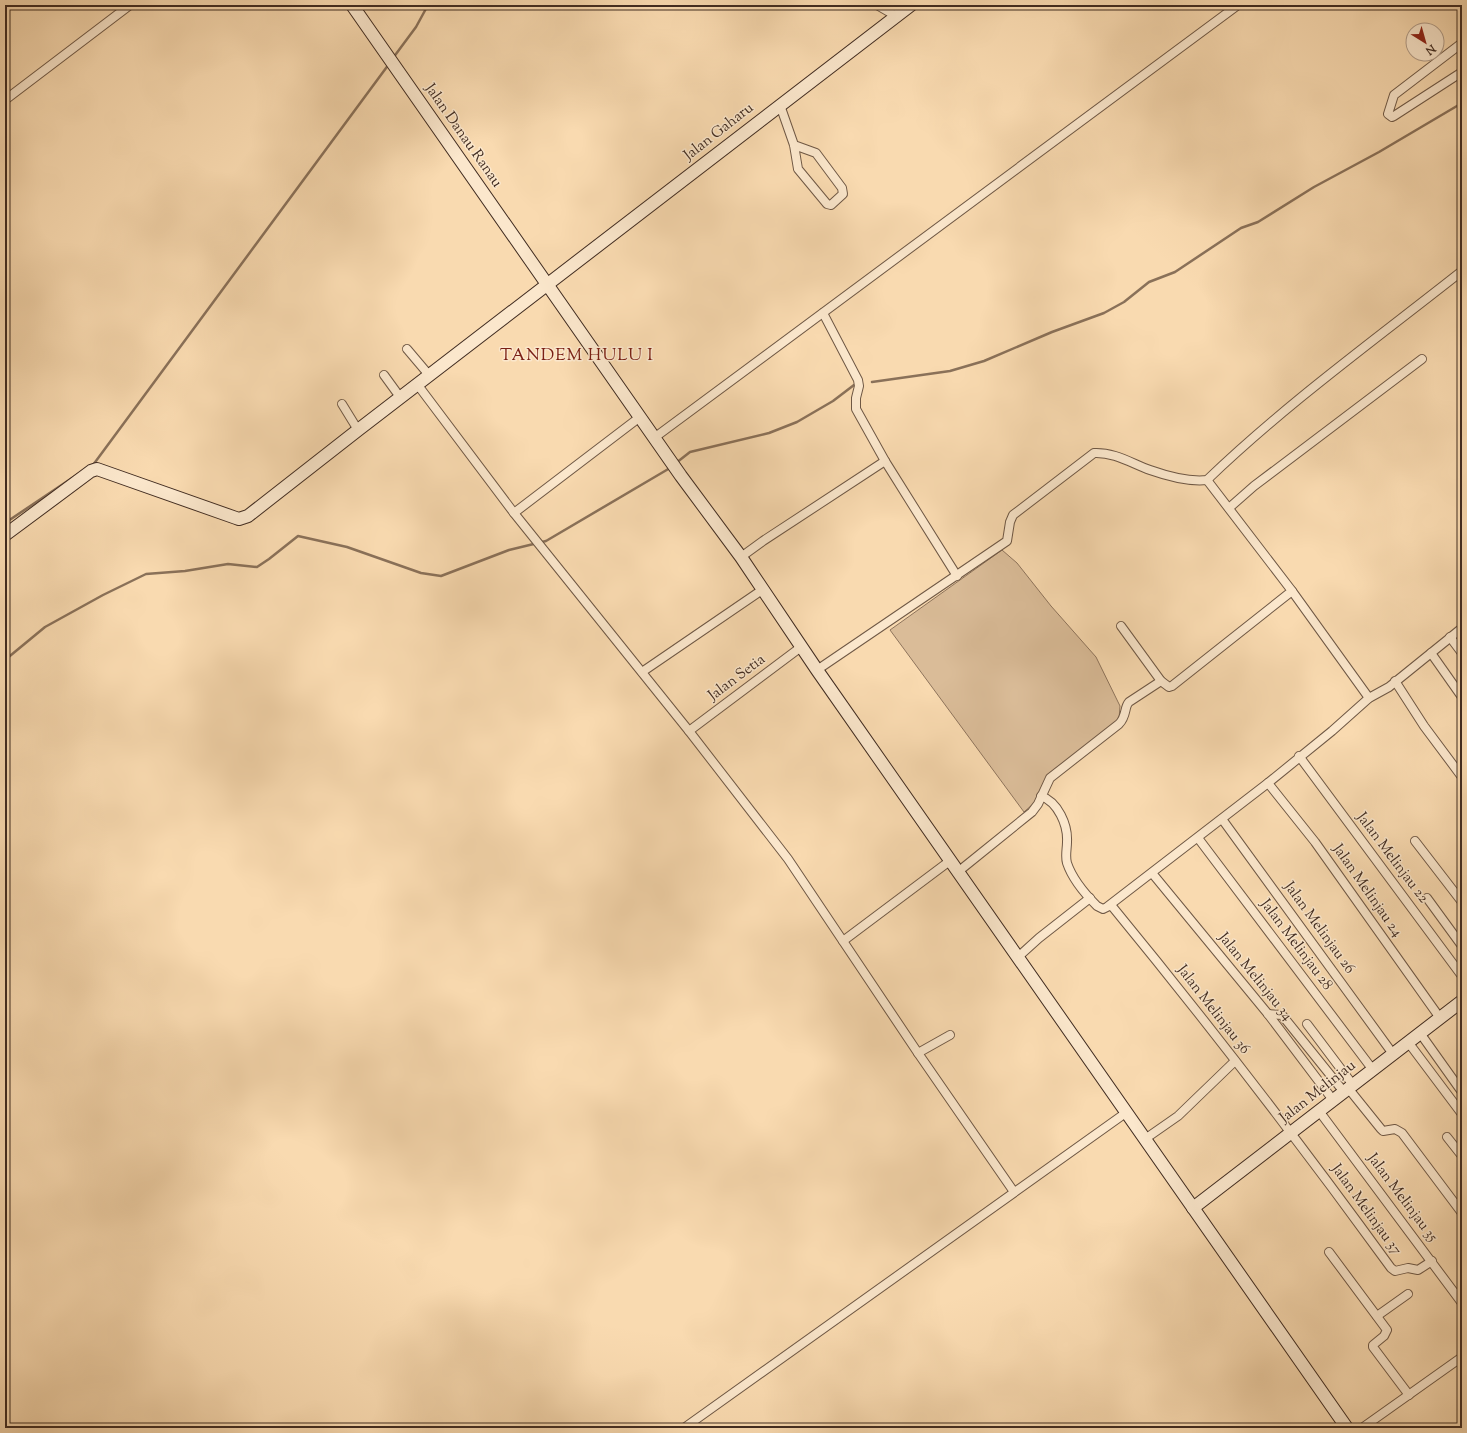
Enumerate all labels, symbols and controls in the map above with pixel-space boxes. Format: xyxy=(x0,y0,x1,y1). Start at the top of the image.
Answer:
north arrow xyxy=(1405,22,1445,62)
text: N xyxy=(1422,40,1440,58)
street label: Jalan Danau Ranau xyxy=(419,79,507,192)
street label: Jalan Gaharu xyxy=(679,98,759,167)
district label: TANDEM HULU I xyxy=(500,344,654,368)
street label: Jalan Setia xyxy=(703,650,770,707)
street label: Jalan Melinjau 22 xyxy=(1350,807,1433,908)
street label: Jalan Melinjau 24 xyxy=(1326,839,1407,942)
street label: Jalan Melinjau 26 xyxy=(1278,877,1360,978)
street label: Jalan Melinjau 28 xyxy=(1254,894,1337,995)
street label: Jalan Melinjau 34 xyxy=(1212,928,1298,1026)
street label: Jalan Melinjau 36 xyxy=(1171,960,1255,1059)
street label: Jalan Melinjau xyxy=(1275,1055,1361,1129)
street label: Jalan Melinjau 35 xyxy=(1361,1149,1442,1247)
street label: Jalan Melinjau 37 xyxy=(1325,1159,1407,1260)

